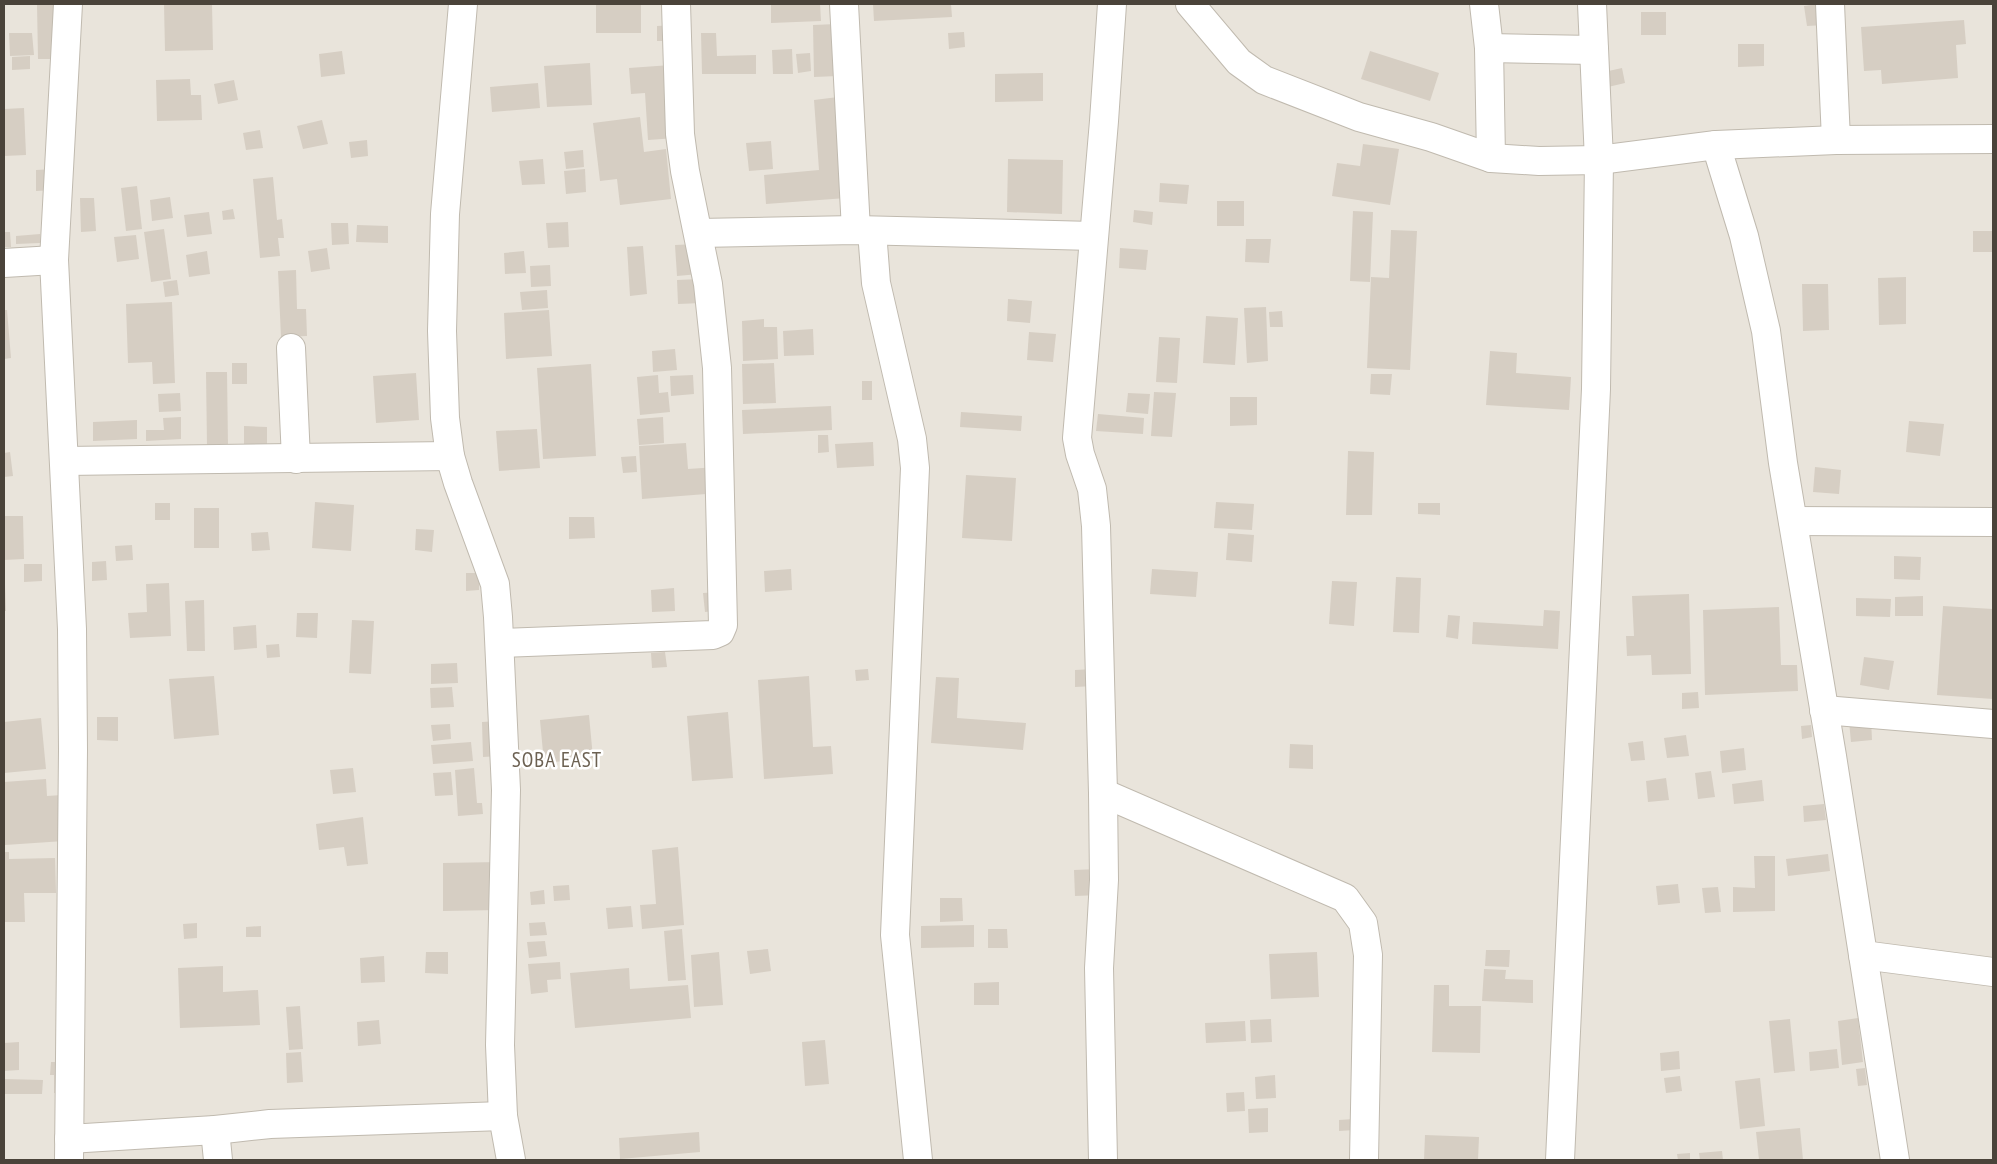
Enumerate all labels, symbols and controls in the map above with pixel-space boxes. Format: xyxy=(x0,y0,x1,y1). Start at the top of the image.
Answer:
district label: SOBA EAST xyxy=(512,746,602,773)

